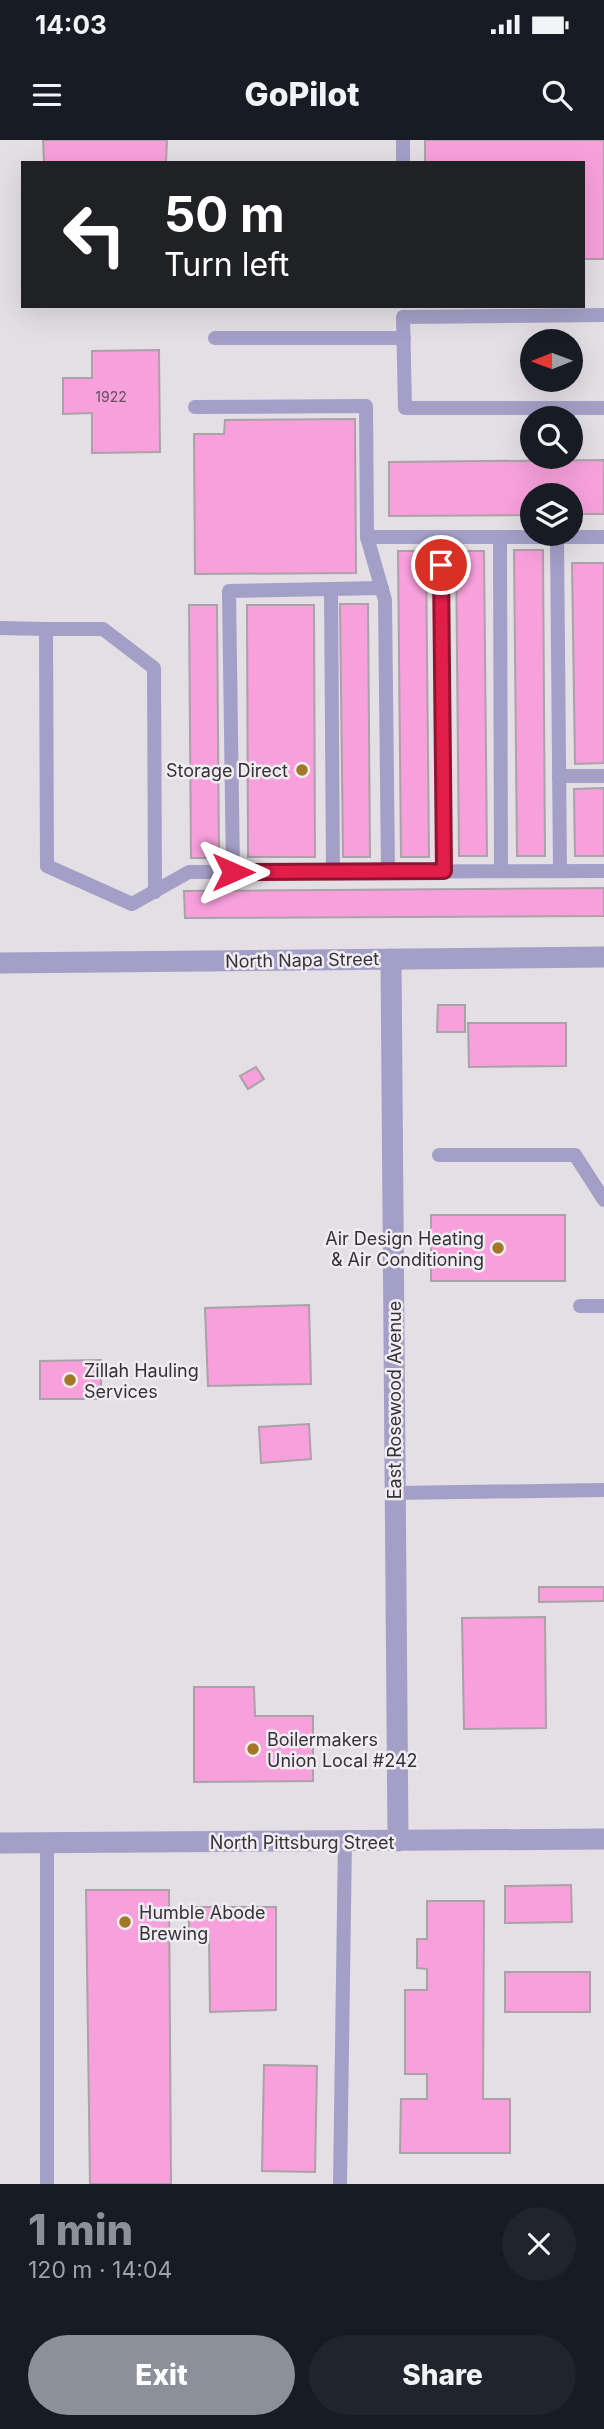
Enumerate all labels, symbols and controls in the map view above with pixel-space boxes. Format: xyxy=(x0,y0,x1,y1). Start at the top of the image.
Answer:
text: 14:03 xyxy=(35,9,107,40)
text: GoPilot xyxy=(245,75,359,114)
icon: menu xyxy=(28,76,66,114)
icon: search xyxy=(538,76,576,114)
text: 50 m xyxy=(164,185,285,244)
icon: left xyxy=(49,189,140,280)
text: Turn left xyxy=(164,245,289,284)
north arrow xyxy=(520,329,583,392)
map controls xyxy=(520,329,583,546)
house number: 1922 xyxy=(95,388,127,405)
button: search xyxy=(520,406,583,469)
button: layers xyxy=(520,483,583,546)
pin xyxy=(411,535,471,595)
icon: arrive xyxy=(422,546,460,584)
place label: Storage Direct xyxy=(166,760,288,781)
marker: Storage Direct xyxy=(294,762,310,778)
position arrow xyxy=(196,835,270,909)
street label: North Napa Street xyxy=(225,948,379,972)
place label: Air Design Heating & Air Conditioning xyxy=(325,1228,484,1270)
marker: Air Design Heating & Air Conditioning xyxy=(490,1240,506,1256)
street label: East Rosewood Avenue xyxy=(384,1301,405,1499)
place label: Zillah Hauling Services xyxy=(84,1360,199,1402)
marker: Zillah Hauling Services xyxy=(62,1372,78,1388)
place label: Boilermakers Union Local #242 xyxy=(267,1729,418,1771)
marker: Boilermakers Union Local #242 xyxy=(245,1741,261,1757)
street label: North Pittsburg Street xyxy=(210,1832,394,1853)
place label: Humble Abode Brewing xyxy=(139,1902,265,1944)
marker: Humble Abode Brewing xyxy=(117,1914,133,1930)
text: 1 min xyxy=(28,2204,133,2255)
button: close xyxy=(502,2207,576,2281)
text: 120 m · 14:04 xyxy=(28,2256,172,2284)
button: Exit xyxy=(28,2335,295,2415)
button: Share xyxy=(309,2335,576,2415)

